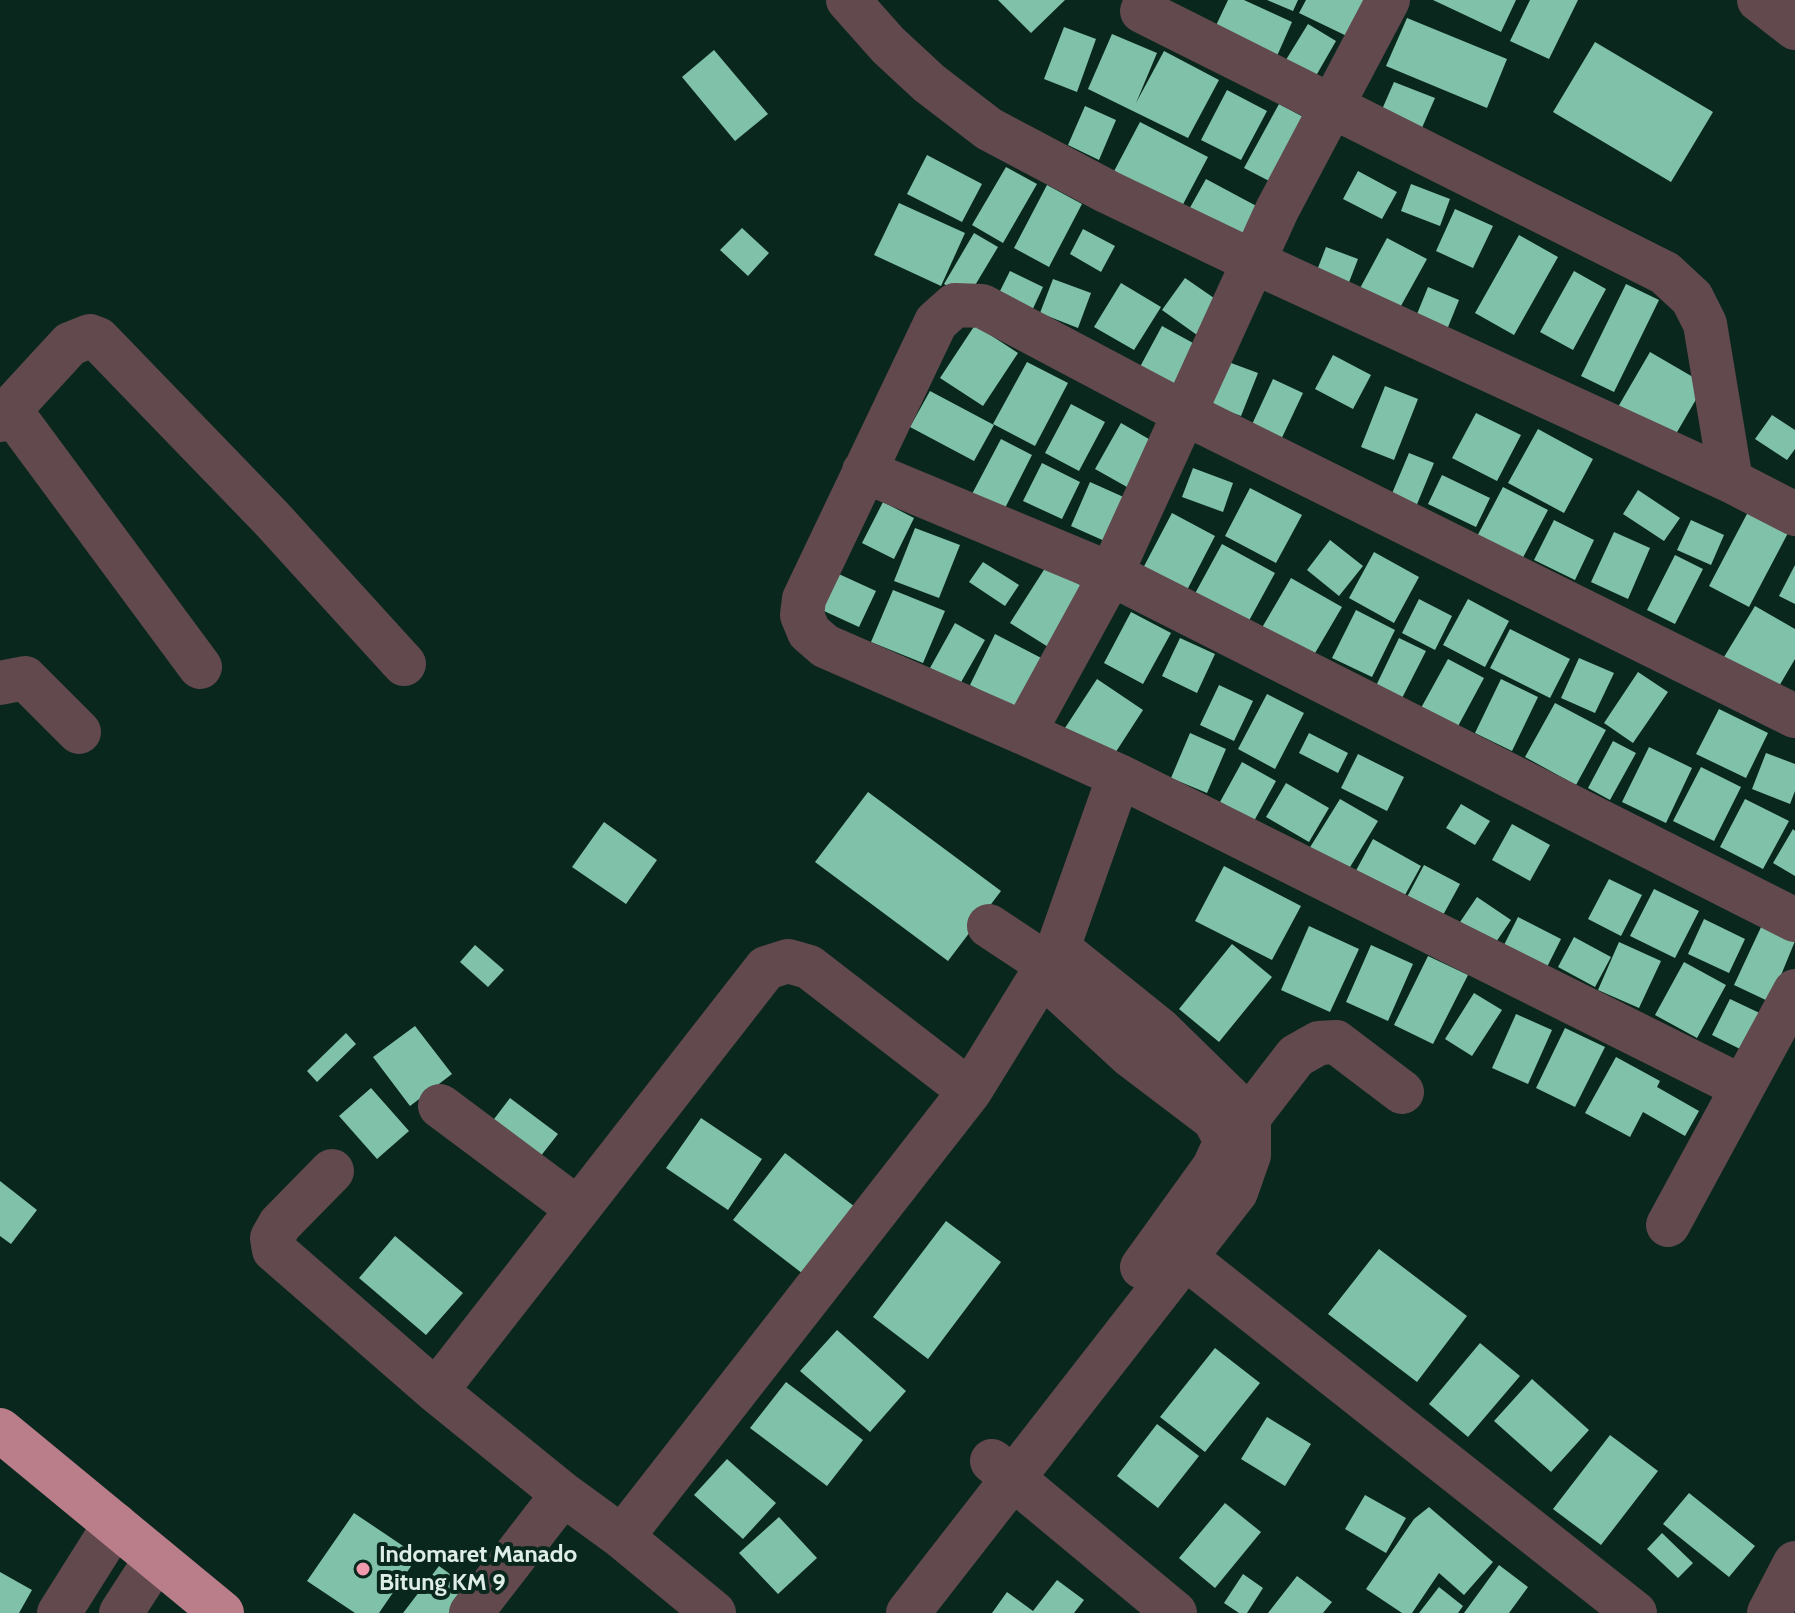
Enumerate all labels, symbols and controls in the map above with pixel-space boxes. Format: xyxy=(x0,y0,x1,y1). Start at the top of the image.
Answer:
place label: Indomaret Manado Bitung KM 9 xyxy=(379,1541,577,1597)
marker: Indomaret Manado Bitung KM 9 xyxy=(354,1560,372,1578)

